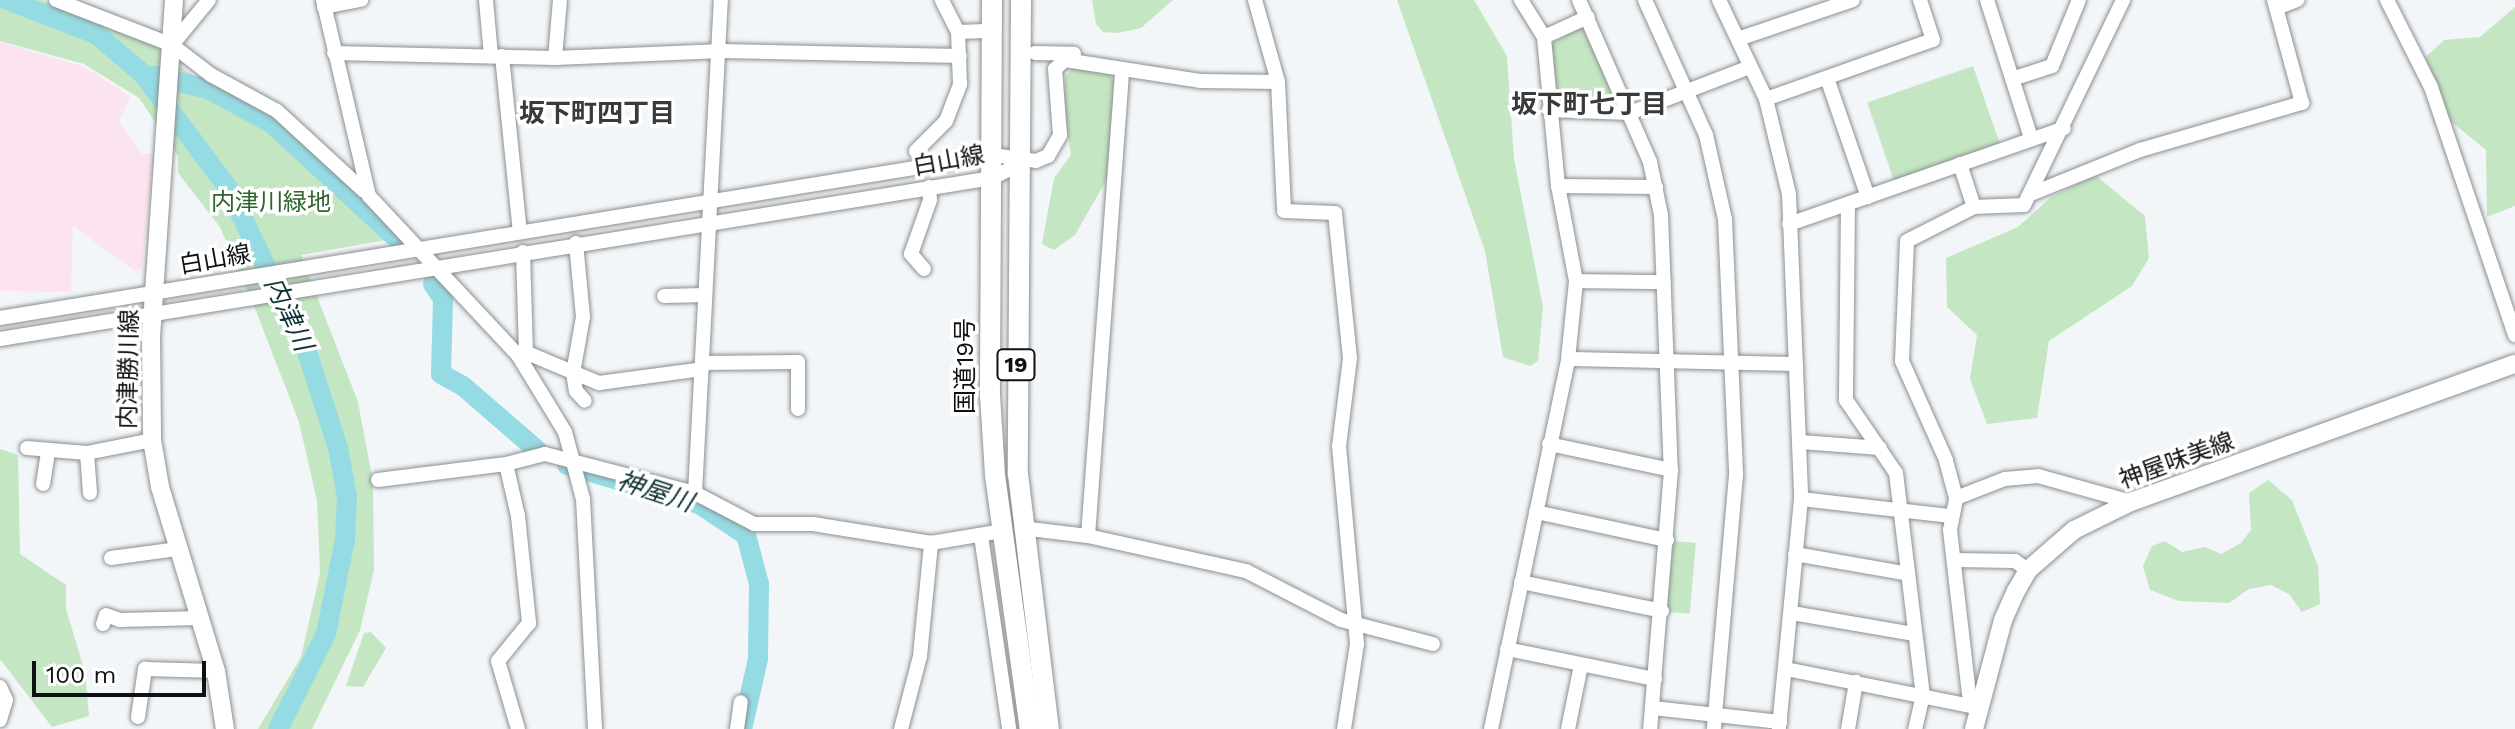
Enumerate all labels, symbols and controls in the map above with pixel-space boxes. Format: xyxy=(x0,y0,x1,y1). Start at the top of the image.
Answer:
district label: 坂下町七丁目 xyxy=(1511,89,1667,121)
district label: 坂下町四丁目 xyxy=(519,98,675,130)
street label: 白山線 xyxy=(911,141,987,181)
park label: 内津川緑地 xyxy=(211,189,331,217)
street label: 白山線 xyxy=(177,240,253,280)
water label: 内津川 xyxy=(257,272,319,356)
street label: 内津勝川線 xyxy=(114,309,144,429)
street label: 国道19号 xyxy=(952,318,980,414)
road number: 19 xyxy=(996,347,1036,383)
street label: 神屋味美線 xyxy=(2116,427,2238,495)
water label: 神屋川 xyxy=(613,465,697,519)
scale bar xyxy=(36,645,210,695)
text: 100 m xyxy=(46,661,116,689)

